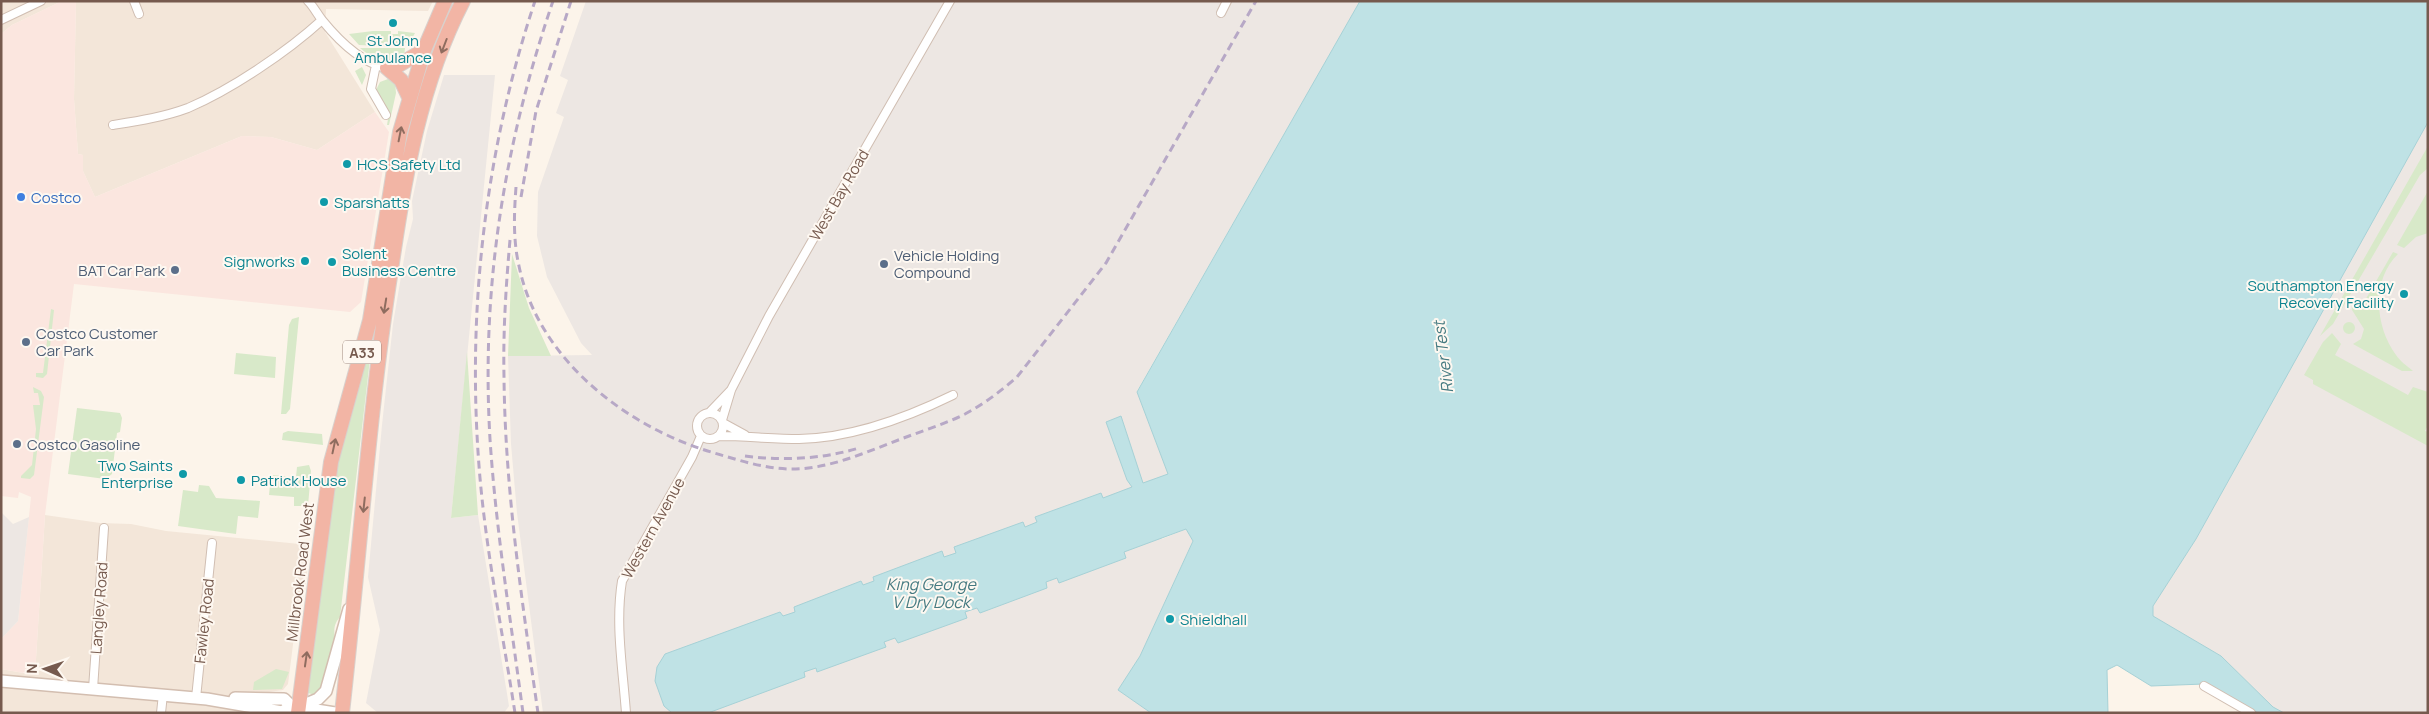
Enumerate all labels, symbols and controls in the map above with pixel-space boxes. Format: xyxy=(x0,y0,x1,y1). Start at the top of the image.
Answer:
marker: St John Ambulance xyxy=(387,17,399,29)
place label: St John Ambulance xyxy=(354,30,432,68)
one-way arrow xyxy=(439,38,448,53)
one-way arrow xyxy=(396,126,405,142)
street label: West Bay Road xyxy=(804,145,874,245)
place label: HCS Safety Ltd xyxy=(357,154,461,175)
marker: HCS Safety Ltd xyxy=(341,158,353,170)
place label: Costco xyxy=(31,187,81,208)
marker: Costco xyxy=(15,191,27,203)
place label: Sparshatts xyxy=(334,192,410,213)
marker: Sparshatts xyxy=(318,196,330,208)
place label: Solent Business Centre xyxy=(342,243,456,281)
place label: Vehicle Holding Compound xyxy=(894,245,1000,283)
place label: Signworks xyxy=(224,251,295,272)
marker: Signworks xyxy=(299,255,311,267)
marker: Solent Business Centre xyxy=(326,256,338,268)
marker: Vehicle Holding Compound xyxy=(878,258,890,270)
place label: BAT Car Park xyxy=(78,260,166,281)
marker: BAT Car Park xyxy=(169,264,181,276)
place label: Southampton Energy Recovery Facility xyxy=(2248,275,2394,313)
marker: Southampton Energy Recovery Facility xyxy=(2398,288,2410,300)
one-way arrow xyxy=(380,298,390,314)
water label: River Test xyxy=(1427,318,1458,394)
place label: Costco Customer Car Park xyxy=(36,323,159,361)
marker: Costco Customer Car Park xyxy=(20,336,32,348)
road number: A33 xyxy=(343,341,381,364)
place label: Costco Gasoline xyxy=(27,434,141,455)
marker: Costco Gasoline xyxy=(11,438,23,450)
one-way arrow xyxy=(330,439,339,455)
place label: Two Saints Enterprise xyxy=(98,455,173,493)
marker: Two Saints Enterprise xyxy=(177,468,189,480)
place label: Patrick House xyxy=(251,470,347,491)
street label: Western Avenue xyxy=(616,473,690,582)
marker: Patrick House xyxy=(235,474,247,486)
one-way arrow xyxy=(359,497,369,513)
street label: Millbrook Road West xyxy=(281,501,319,643)
street label: Langley Road xyxy=(85,561,113,655)
water label: King George V Dry Dock xyxy=(886,573,978,613)
street label: Fawley Road xyxy=(189,577,219,665)
place label: Shieldhall xyxy=(1180,609,1247,630)
marker: Shieldhall xyxy=(1164,613,1176,625)
north arrow xyxy=(20,644,70,694)
one-way arrow xyxy=(301,651,311,667)
text: N xyxy=(22,663,41,674)

